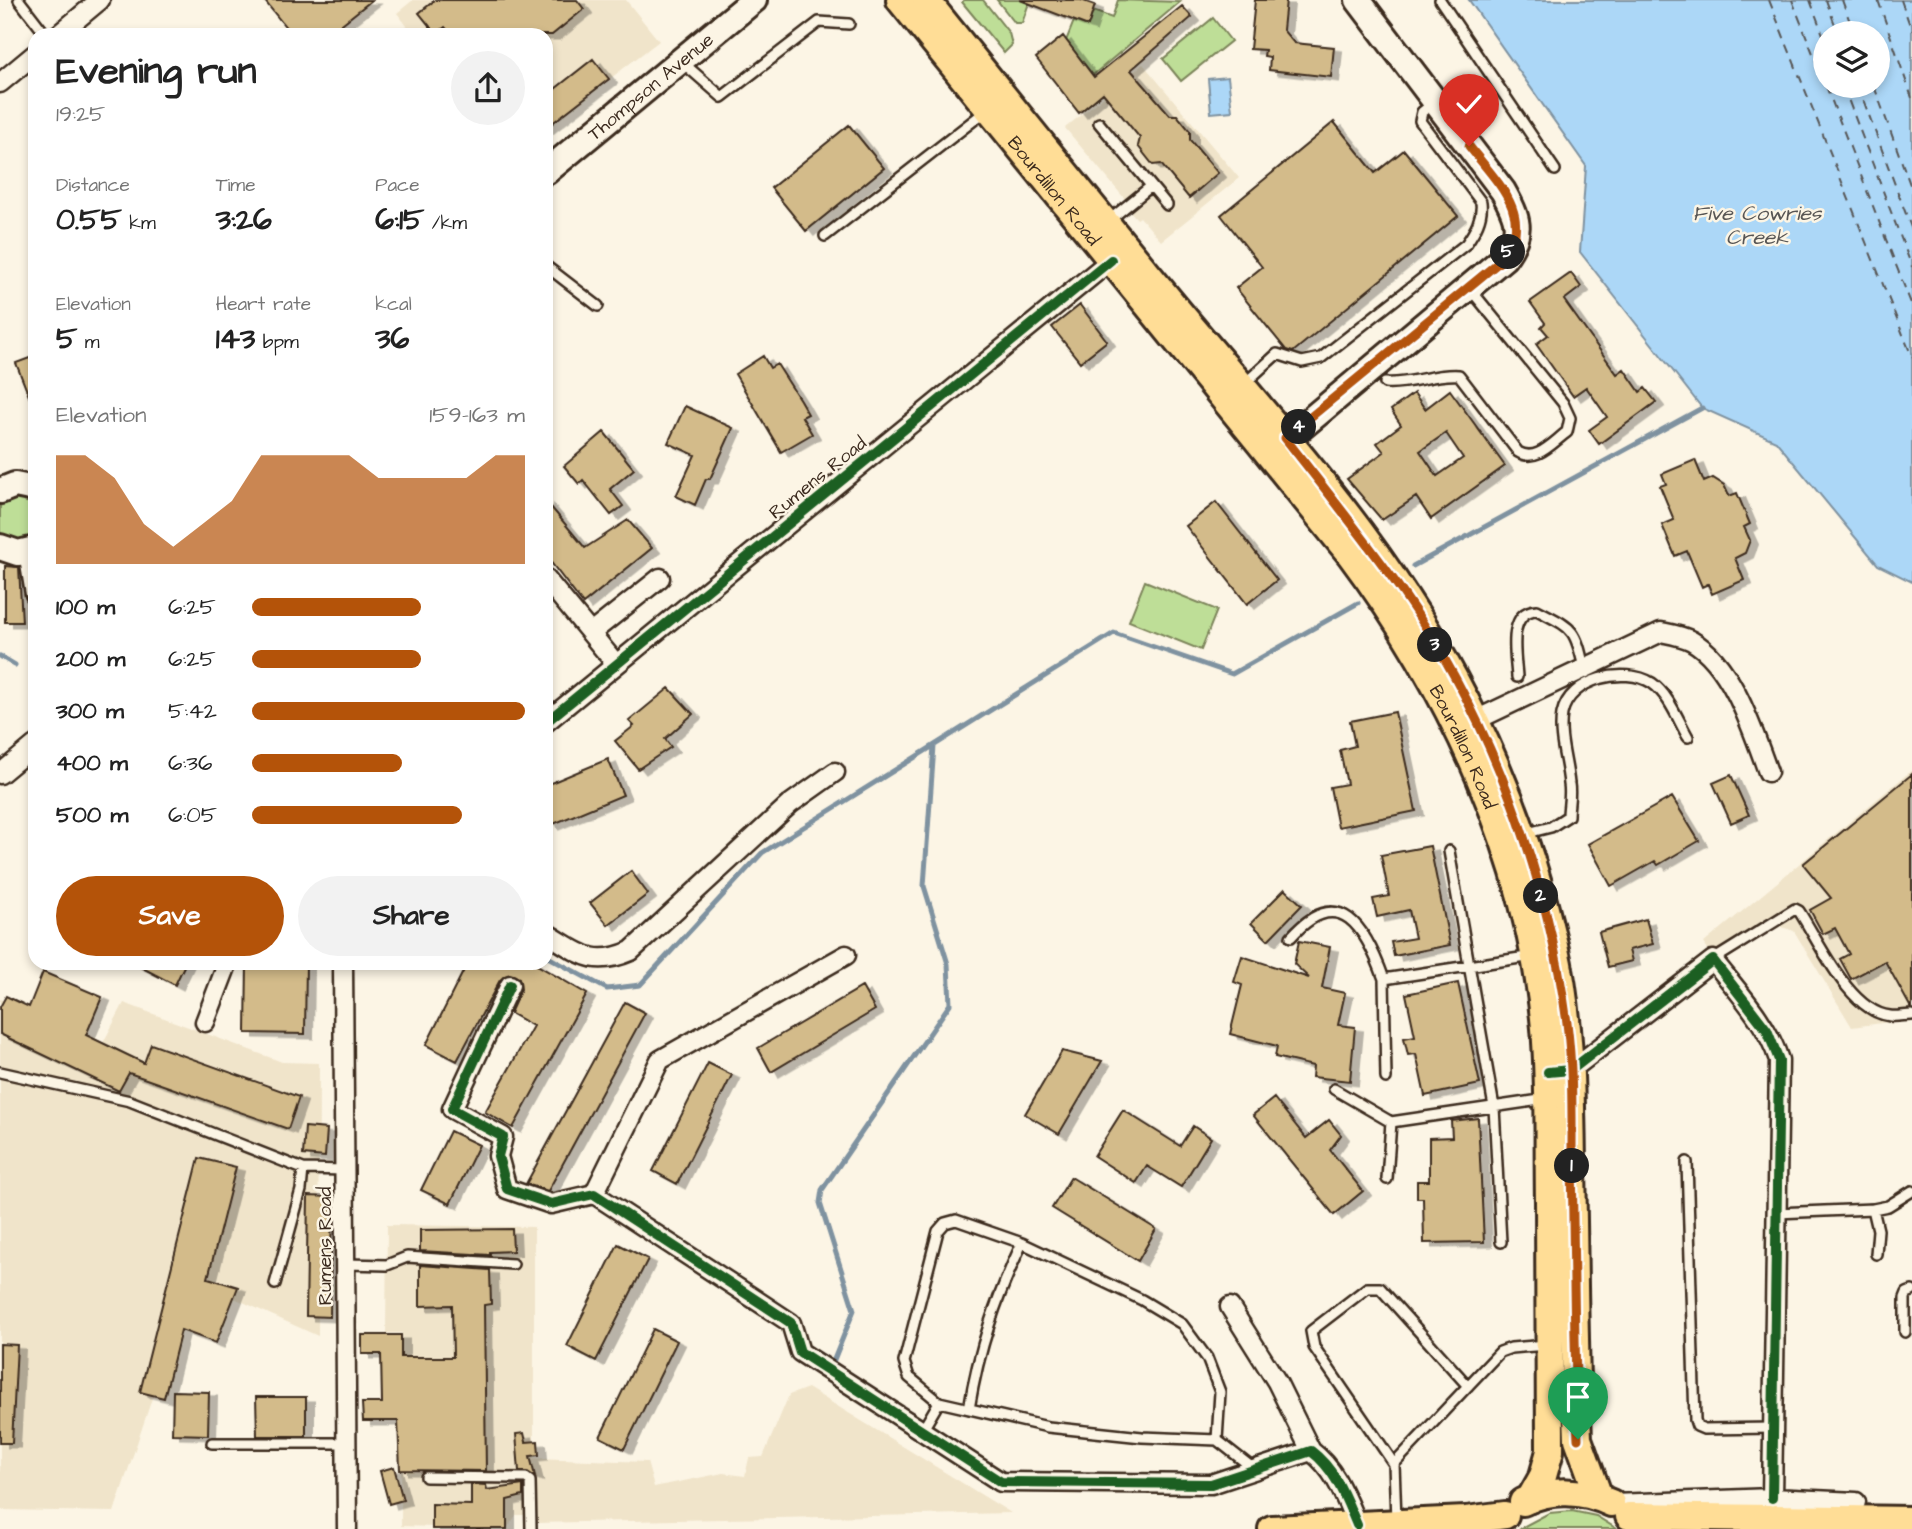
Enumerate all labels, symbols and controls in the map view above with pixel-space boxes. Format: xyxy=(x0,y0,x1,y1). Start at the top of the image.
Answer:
map controls xyxy=(1813,21,1890,98)
button: layers xyxy=(1813,21,1890,98)
street label: Thompson Avenue xyxy=(582,27,720,147)
text: Evening run xyxy=(56,46,257,98)
button: share xyxy=(451,51,525,125)
pin xyxy=(1439,74,1499,146)
icon: check xyxy=(1450,85,1488,123)
text: 19:25 xyxy=(56,98,105,130)
street label: Bourdillon Road xyxy=(1000,130,1106,252)
text: Distance xyxy=(56,172,130,199)
text: Time xyxy=(216,172,255,199)
text: Pace xyxy=(375,172,419,199)
text: 0.55 xyxy=(56,199,122,241)
text: 3:26 xyxy=(216,199,272,241)
text: 6:15 xyxy=(375,199,424,241)
water label: Five Cowries Creek xyxy=(1693,199,1823,252)
text: km xyxy=(122,210,156,237)
text: /km xyxy=(424,210,467,237)
pin: 5 xyxy=(1490,234,1526,270)
text: 5 xyxy=(1501,238,1514,265)
text: Elevation xyxy=(56,291,131,318)
text: Heart rate xyxy=(216,291,311,318)
text: kcal xyxy=(375,291,412,318)
text: 5 xyxy=(56,318,77,360)
text: 143 xyxy=(216,318,255,360)
text: 36 xyxy=(375,318,409,360)
text: m xyxy=(77,329,100,356)
text: bpm xyxy=(255,329,299,356)
text: Elevation xyxy=(56,399,147,431)
text: 159–163 m xyxy=(429,399,525,431)
pin: 4 xyxy=(1282,410,1316,444)
text: 4 xyxy=(1292,413,1305,440)
street label: Rumens Road xyxy=(763,430,873,526)
text: 100 m xyxy=(56,591,115,623)
text: 6:25 xyxy=(168,591,216,623)
pin: 3 xyxy=(1418,628,1452,662)
text: 3 xyxy=(1430,631,1439,658)
text: 200 m xyxy=(56,643,125,675)
text: 6:25 xyxy=(168,643,216,675)
street label: Bourdillon Road xyxy=(1422,680,1503,813)
text: 300 m xyxy=(56,695,124,727)
text: 5:42 xyxy=(168,695,217,727)
text: 400 m xyxy=(56,747,128,779)
text: 6:36 xyxy=(168,747,212,779)
text: 500 m xyxy=(56,799,128,831)
text: 6:05 xyxy=(168,799,217,831)
button: Save xyxy=(56,876,284,956)
button: Share xyxy=(298,876,525,956)
pin: 2 xyxy=(1524,878,1558,914)
text: 2 xyxy=(1535,882,1546,909)
pin: 1 xyxy=(1554,1148,1590,1184)
text: 1 xyxy=(1570,1152,1573,1179)
street label: Rumens Road xyxy=(312,1186,339,1305)
pin xyxy=(1548,1367,1608,1439)
icon: arrive xyxy=(1559,1378,1597,1416)

